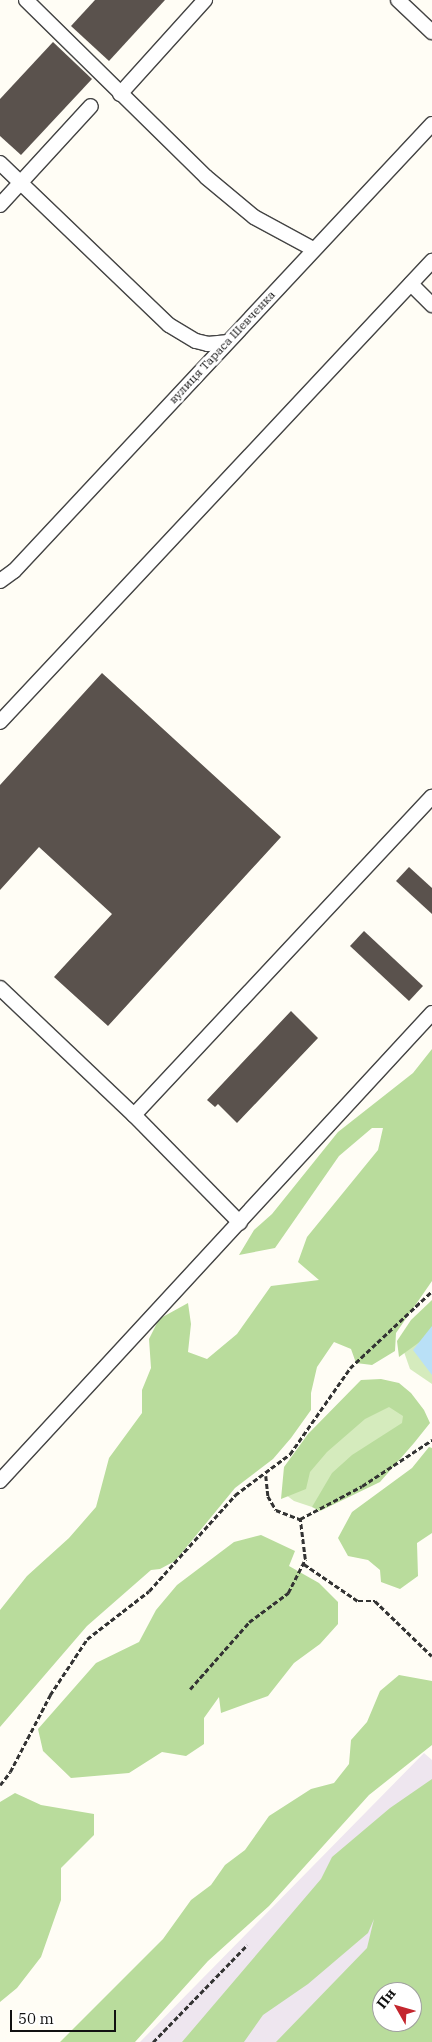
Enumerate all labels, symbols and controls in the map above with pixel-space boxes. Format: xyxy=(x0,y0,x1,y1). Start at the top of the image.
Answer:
street label: вулиця Тараса Шевченка xyxy=(166,287,278,407)
north arrow xyxy=(372,1982,422,2032)
text: Пн xyxy=(372,1985,399,2012)
scale bar xyxy=(12,2000,119,2032)
text: 50 m xyxy=(18,2009,54,2028)

